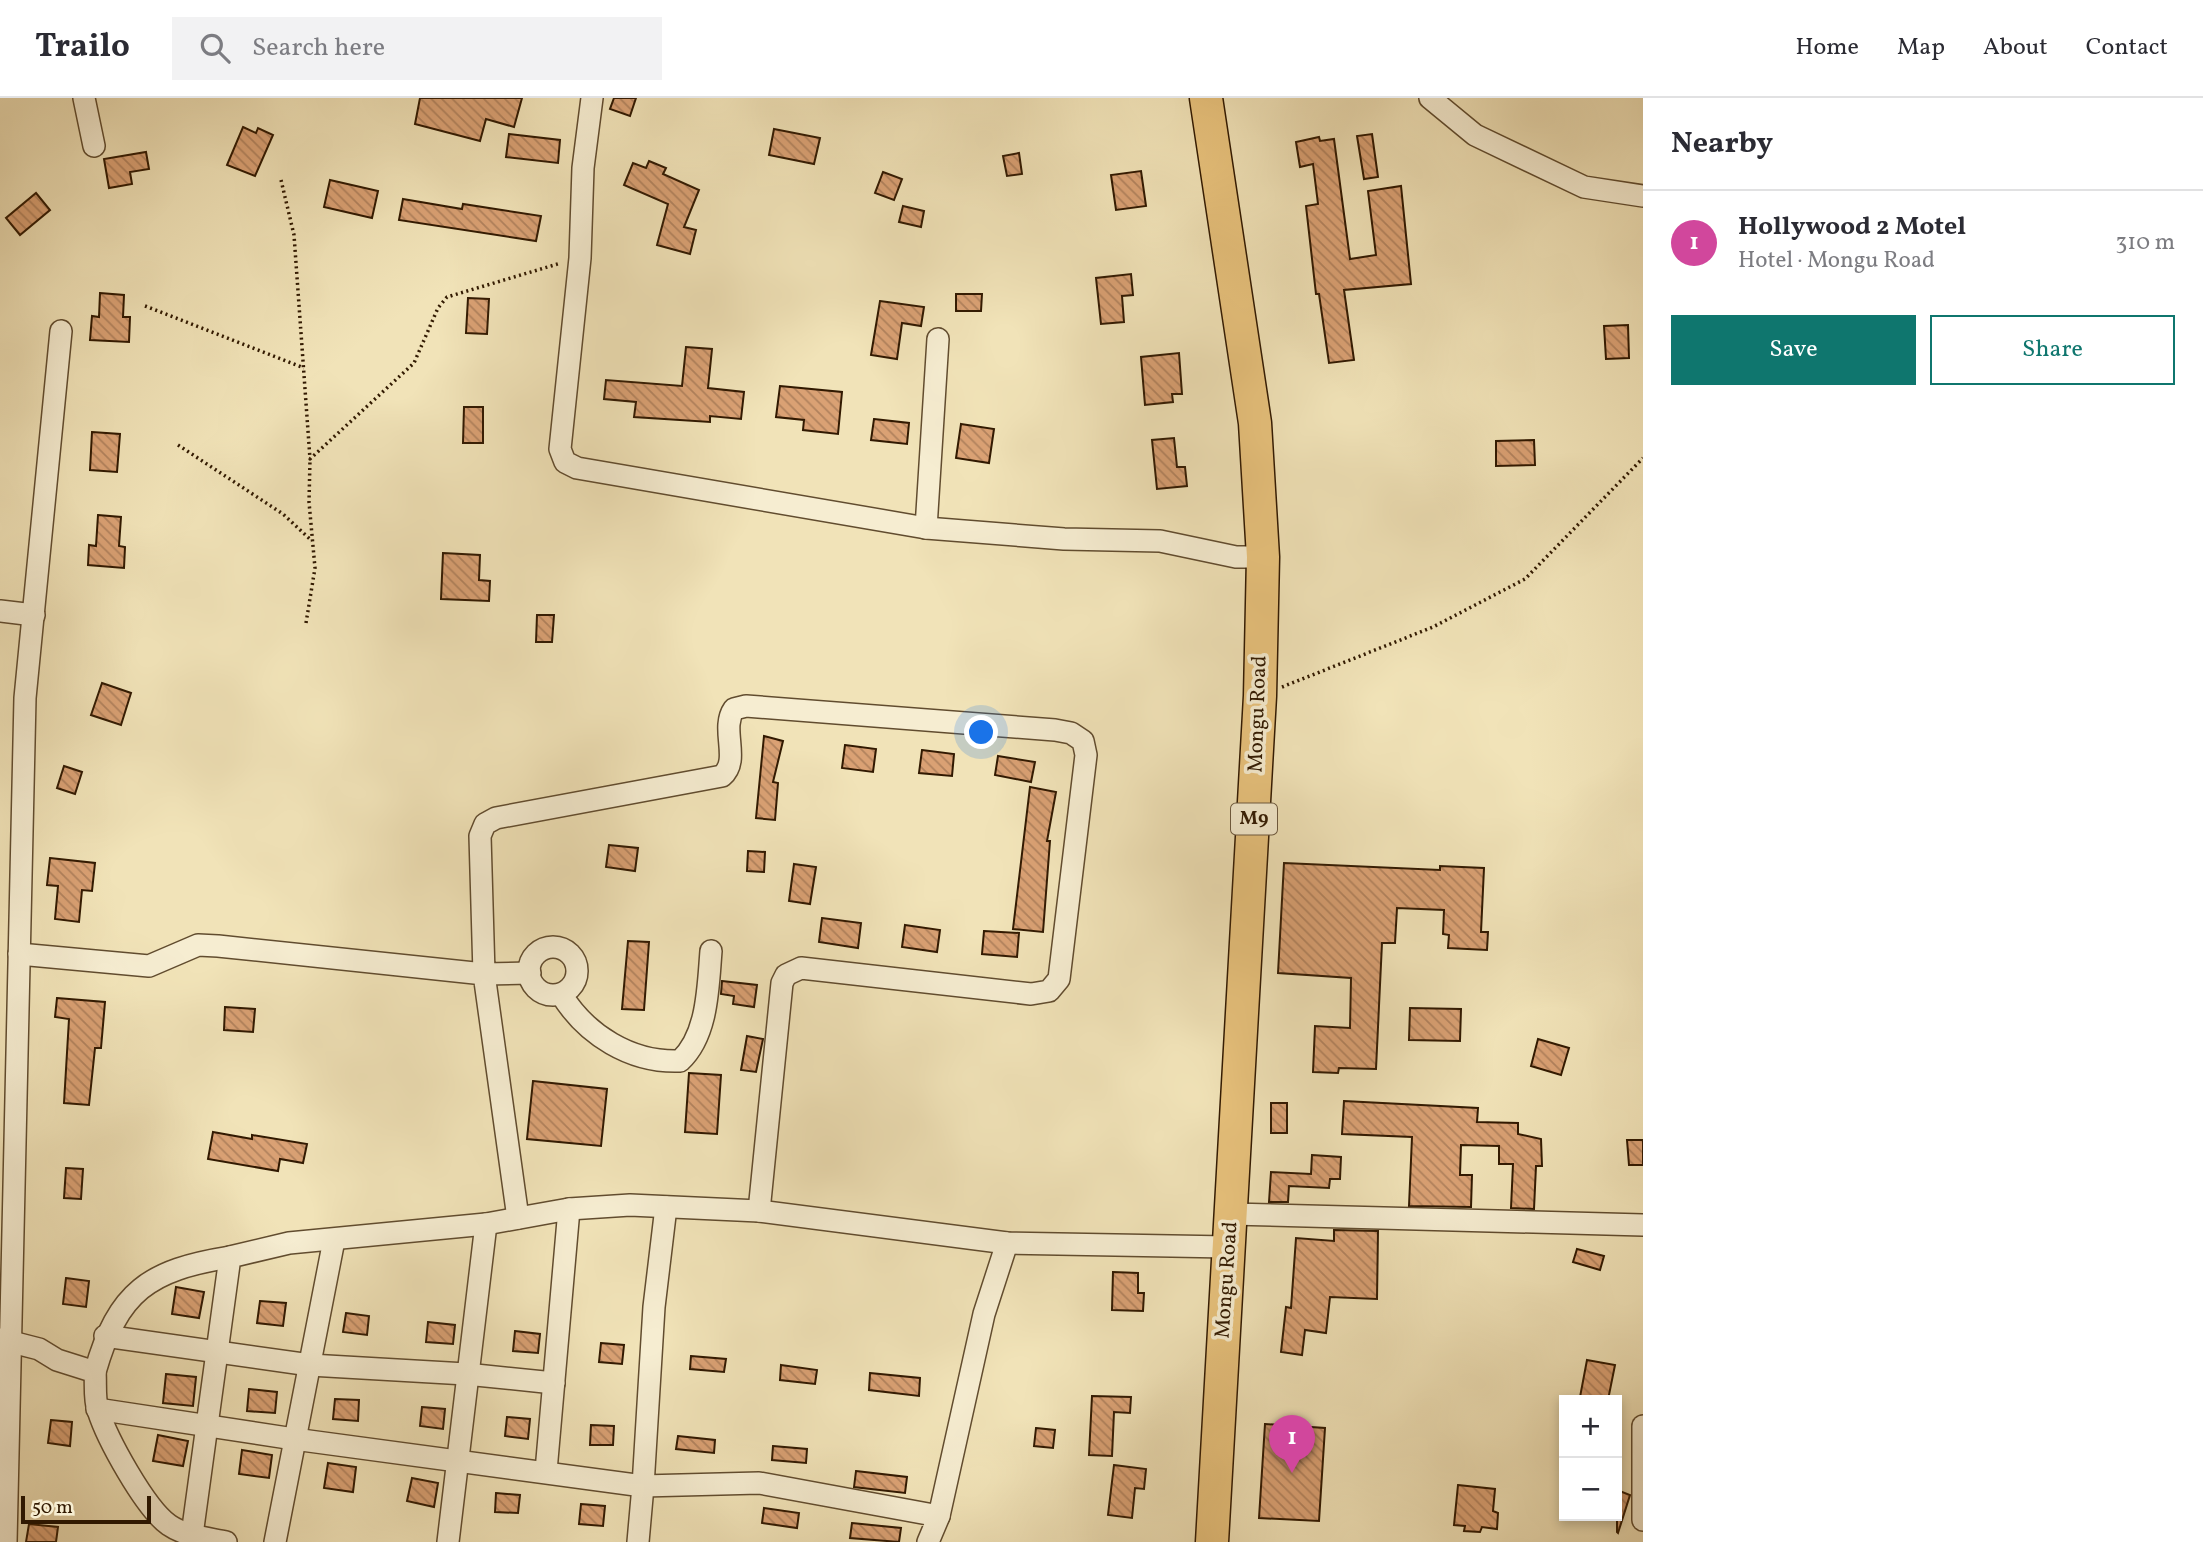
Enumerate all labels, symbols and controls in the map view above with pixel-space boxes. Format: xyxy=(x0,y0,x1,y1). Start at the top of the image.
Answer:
search box xyxy=(172,17,662,80)
text: Trailo xyxy=(35,25,130,71)
icon: search xyxy=(196,29,234,67)
text: Search here xyxy=(252,30,385,66)
text: Home xyxy=(1795,31,1859,65)
text: Map xyxy=(1897,31,1945,65)
text: About xyxy=(1983,31,2048,65)
text: Contact xyxy=(2086,31,2168,65)
text: Nearby xyxy=(1671,123,1773,165)
text: Hollywood 2 Motel xyxy=(1738,209,1966,245)
text: 1 xyxy=(1689,227,1699,259)
text: 310 m xyxy=(2115,227,2175,259)
text: Hotel · Mongu Road xyxy=(1738,245,1935,277)
button: Save xyxy=(1671,315,1916,385)
button: Share xyxy=(1930,315,2175,385)
street label: Mongu Road xyxy=(1241,655,1275,773)
your location xyxy=(964,715,998,749)
road number: M9 xyxy=(1231,804,1277,834)
street label: Mongu Road xyxy=(1208,1221,1246,1339)
map controls xyxy=(1559,1395,1622,1521)
button: + xyxy=(1559,1395,1622,1458)
pin: 1 xyxy=(1269,1415,1315,1473)
button: − xyxy=(1559,1458,1622,1521)
scale bar xyxy=(21,1493,150,1525)
text: 50 m xyxy=(32,1495,73,1521)

